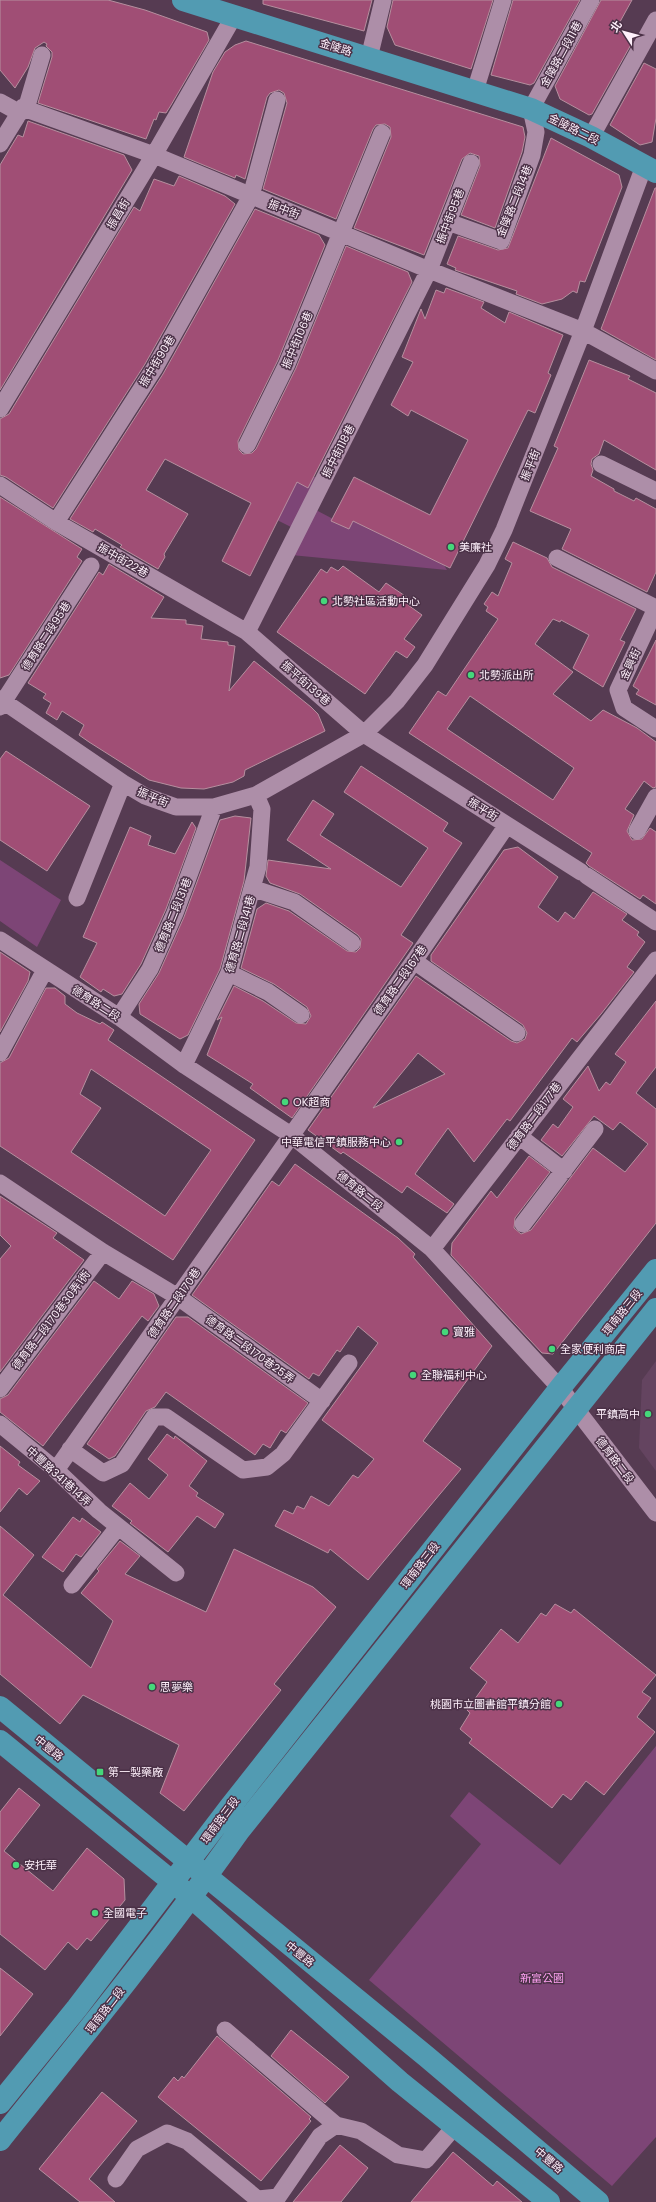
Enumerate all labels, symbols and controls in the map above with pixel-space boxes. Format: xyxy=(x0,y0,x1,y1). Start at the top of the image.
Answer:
north arrow xyxy=(604,12,644,52)
text: 北 xyxy=(606,17,626,35)
street label: 金陵路二段11巷 xyxy=(536,18,586,90)
street label: 金陵路 xyxy=(318,35,354,59)
street label: 金陵路二段 xyxy=(546,110,602,148)
street label: 金陵路二段14巷 xyxy=(492,163,536,239)
street label: 振中街95巷 xyxy=(432,186,468,246)
street label: 振中街 xyxy=(266,195,302,223)
street label: 振昌街 xyxy=(103,196,133,232)
street label: 振中街106巷 xyxy=(278,309,316,371)
street label: 振中街90巷 xyxy=(135,332,179,390)
street label: 振中街118巷 xyxy=(318,422,358,480)
street label: 振平街 xyxy=(516,447,544,483)
street label: 振中街22巷 xyxy=(94,539,152,581)
place label: 美廉社 xyxy=(459,539,492,555)
marker: 美廉社 xyxy=(446,542,456,552)
place label: 北勢社區活動中心 xyxy=(332,593,420,609)
marker: 北勢社區活動中心 xyxy=(319,596,329,606)
street label: 德育路二段95巷 xyxy=(18,598,74,674)
street label: 金興街 xyxy=(616,646,644,682)
street label: 振平街139巷 xyxy=(278,657,334,709)
place label: 北勢派出所 xyxy=(479,667,534,683)
marker: 北勢派出所 xyxy=(466,670,476,680)
street label: 振平街 xyxy=(135,783,171,811)
street label: 振平街 xyxy=(465,793,501,825)
street label: 德育路二段131巷 xyxy=(151,875,195,955)
street label: 德育路二段141巷 xyxy=(221,893,259,975)
street label: 德育路二段167巷 xyxy=(370,942,430,1018)
street label: 德育路二段 xyxy=(69,981,123,1025)
street label: 德育路二段177巷 xyxy=(503,1079,565,1153)
place label: OK超商 xyxy=(293,1094,330,1110)
marker: OK超商 xyxy=(280,1097,290,1107)
place label: 中華電信平鎮服務中心 xyxy=(281,1134,391,1150)
marker: 中華電信平鎮服務中心 xyxy=(394,1137,404,1147)
street label: 德育路二段 xyxy=(334,1167,386,1215)
street label: 德育路二段170巷 xyxy=(144,1265,204,1341)
street label: 德育路二段170巷30弄1衖 xyxy=(8,1267,94,1373)
street label: 環南路三段 xyxy=(598,1286,646,1338)
street label: 德育路二段170巷25弄 xyxy=(202,1311,298,1387)
place label: 寶雅 xyxy=(453,1324,475,1340)
marker: 寶雅 xyxy=(440,1327,450,1337)
place label: 全家便利商店 xyxy=(560,1341,626,1357)
marker: 全家便利商店 xyxy=(547,1344,557,1354)
place label: 全聯福利中心 xyxy=(421,1367,487,1383)
marker: 全聯福利中心 xyxy=(408,1370,418,1380)
place label: 平鎮高中 xyxy=(596,1406,640,1422)
marker: 平鎮高中 xyxy=(643,1409,653,1419)
street label: 德育路二段 xyxy=(592,1433,638,1487)
street label: 中豐路341巷14弄 xyxy=(23,1443,95,1509)
street label: 環南路三段 xyxy=(397,1538,443,1592)
place label: 思夢樂 xyxy=(160,1679,193,1695)
marker: 思夢樂 xyxy=(147,1682,157,1692)
place label: 桃園市立圖書館平鎮分館 xyxy=(430,1696,551,1712)
marker: 桃園市立圖書館平鎮分館 xyxy=(554,1699,564,1709)
street label: 中豐路 xyxy=(31,1731,67,1765)
place label: 第一製藥廠 xyxy=(108,1764,163,1780)
marker: 第一製藥廠 xyxy=(95,1767,105,1777)
street label: 環南路三段 xyxy=(197,1793,243,1847)
place label: 安托華 xyxy=(24,1857,57,1873)
marker: 安托華 xyxy=(11,1860,21,1870)
place label: 全國電子 xyxy=(103,1905,147,1921)
marker: 全國電子 xyxy=(90,1908,100,1918)
street label: 中豐路 xyxy=(282,1937,318,1971)
park label: 新富公園 xyxy=(520,1970,564,1986)
street label: 環南路二段 xyxy=(82,1983,128,2037)
street label: 中豐路 xyxy=(531,2143,567,2177)

